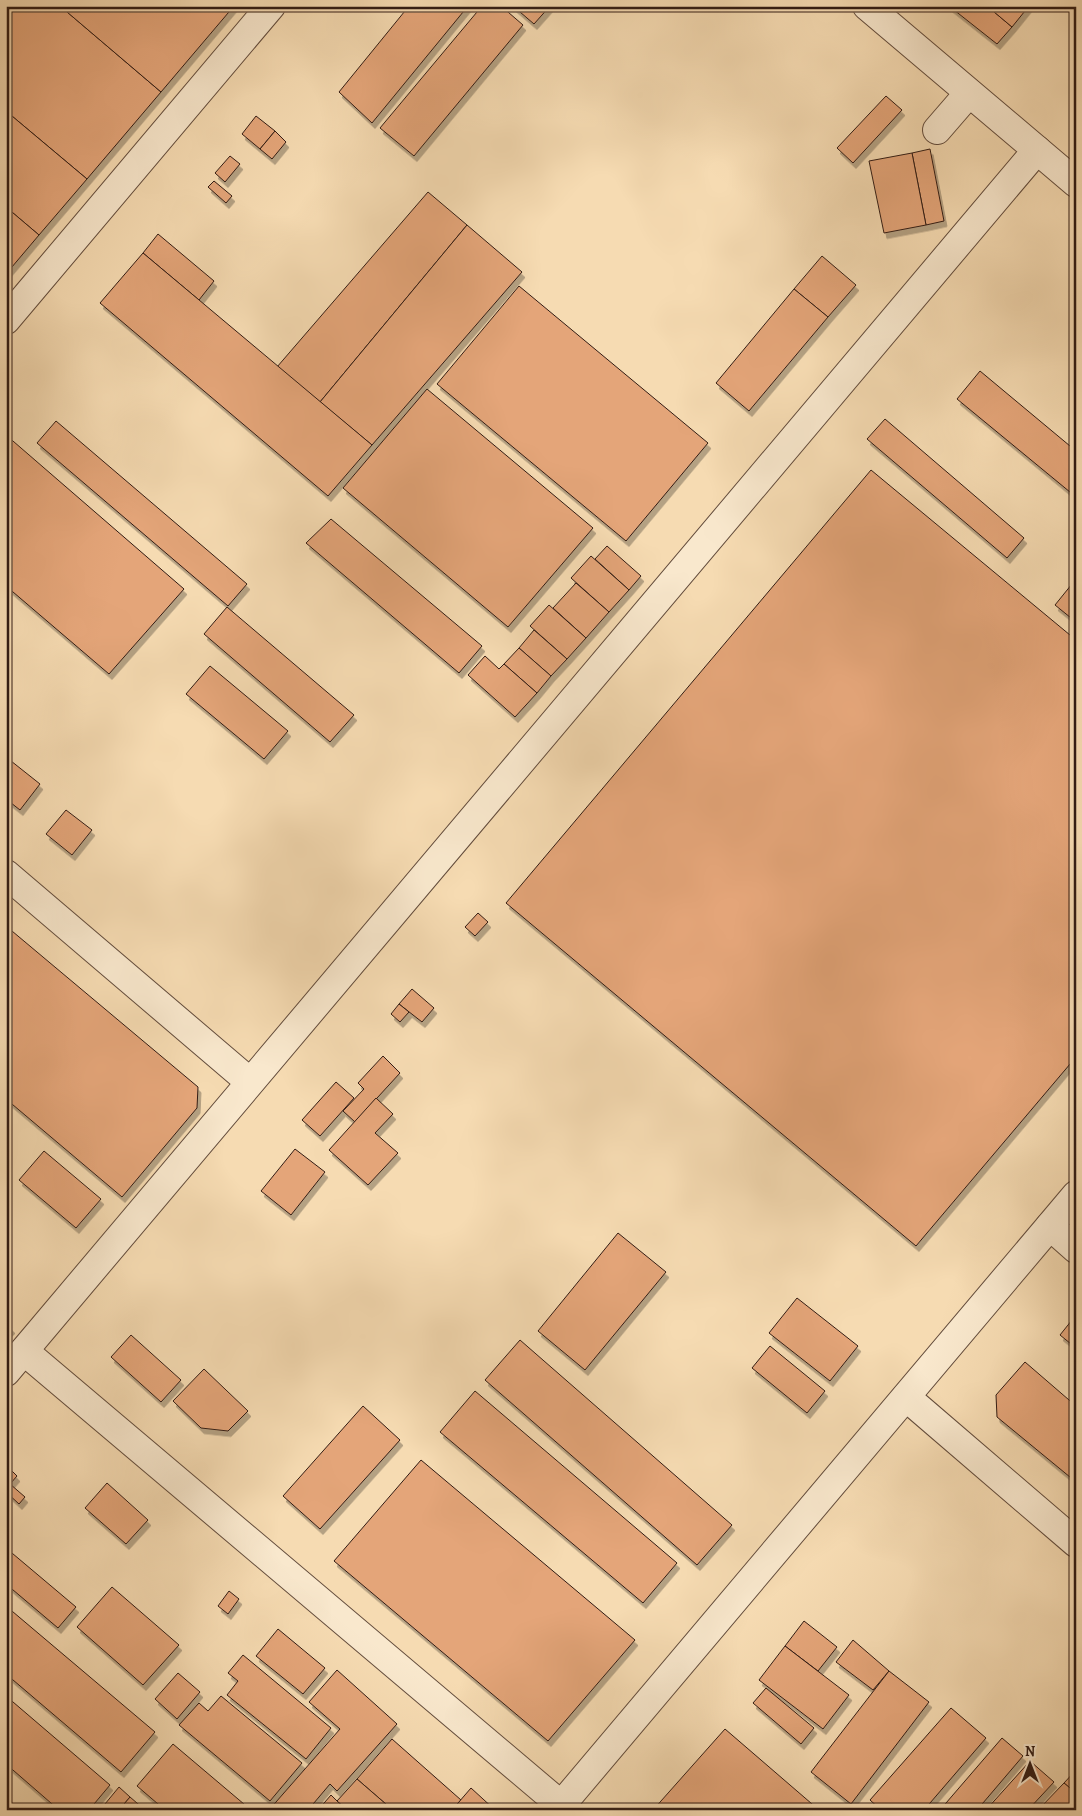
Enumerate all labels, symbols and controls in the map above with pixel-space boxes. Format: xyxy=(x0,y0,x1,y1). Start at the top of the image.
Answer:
north arrow xyxy=(1004,1738,1054,1788)
text: N xyxy=(1025,1742,1035,1761)

